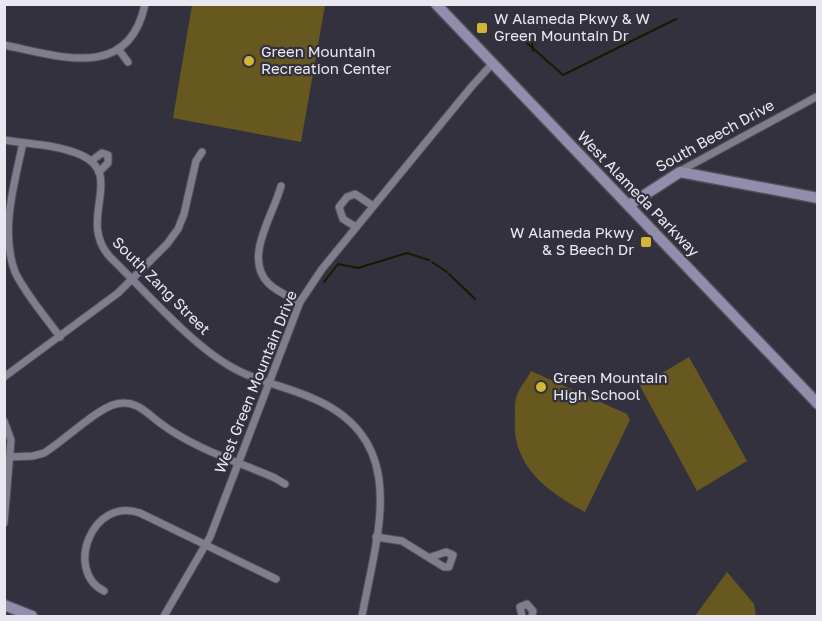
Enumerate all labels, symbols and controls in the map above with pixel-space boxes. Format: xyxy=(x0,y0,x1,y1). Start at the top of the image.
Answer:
place label: W Alameda Pkwy & W Green Mountain Dr xyxy=(494,9,650,44)
marker: W Alameda Pkwy & W Green Mountain Dr xyxy=(475,21,489,35)
place label: Green Mountain Recreation Center xyxy=(261,42,391,77)
marker: Green Mountain Recreation Center xyxy=(242,54,256,68)
street label: South Beech Drive xyxy=(652,95,777,175)
street label: West Alameda Parkway xyxy=(574,127,704,260)
place label: W Alameda Pkwy & S Beech Dr xyxy=(510,223,635,258)
street label: South Zang Street xyxy=(109,233,214,338)
marker: W Alameda Pkwy & S Beech Dr xyxy=(639,235,653,249)
street label: West Green Mountain Drive xyxy=(210,287,300,476)
place label: Green Mountain High School xyxy=(553,368,667,403)
marker: Green Mountain High School xyxy=(534,380,548,394)

